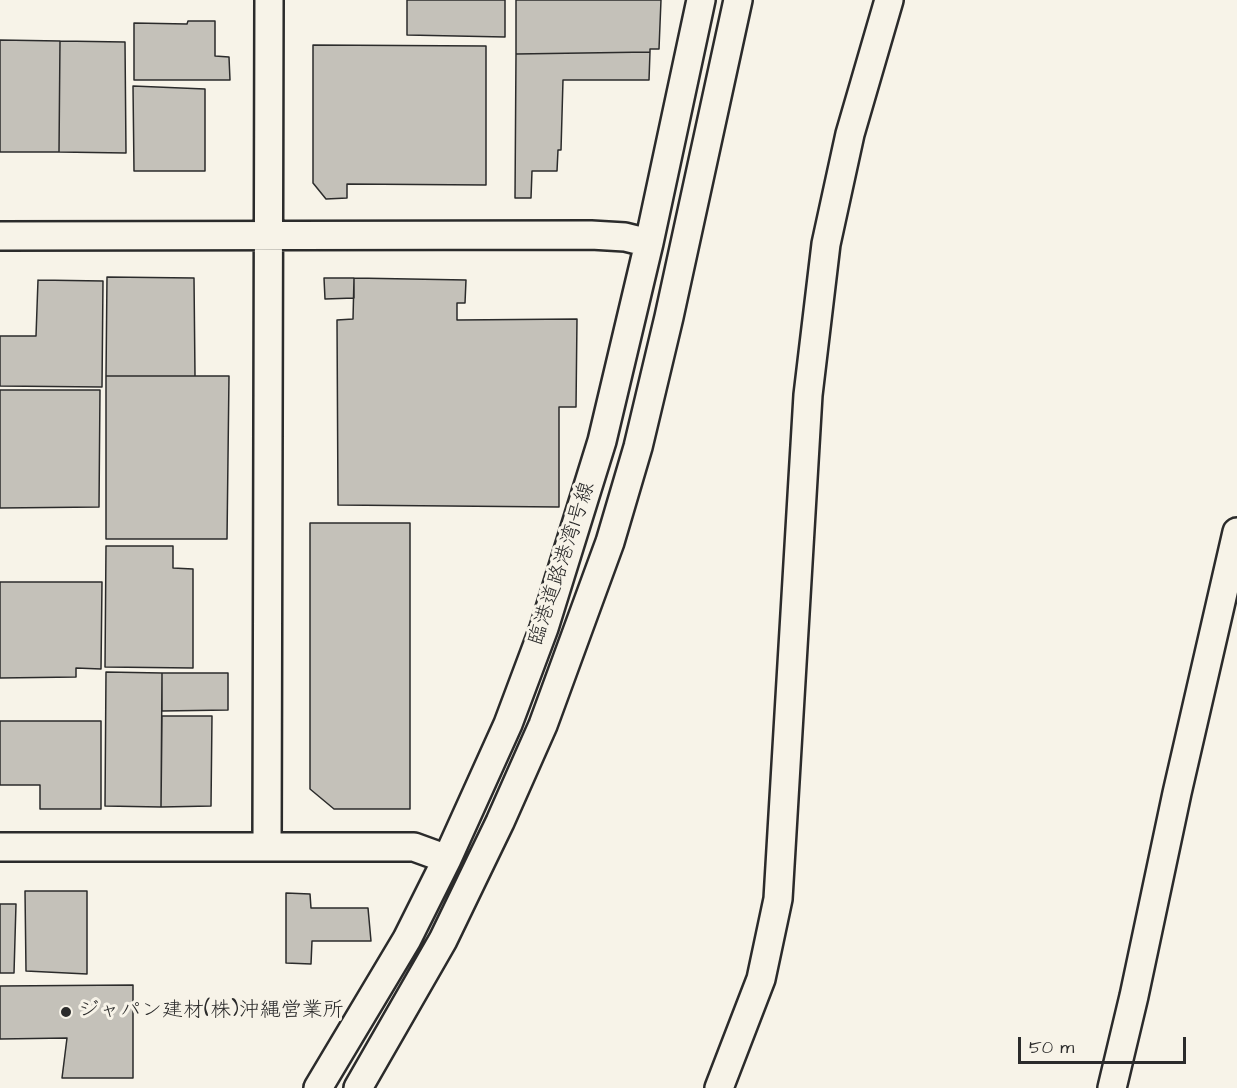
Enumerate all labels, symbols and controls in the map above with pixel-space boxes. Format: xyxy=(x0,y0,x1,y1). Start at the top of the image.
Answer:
street label: 臨港道路港湾1号線 xyxy=(525,479,601,649)
place label: ジャパン建材(株)沖縄営業所 xyxy=(78,999,344,1025)
marker: ジャパン建材(株)沖縄営業所 xyxy=(59,1005,73,1019)
scale bar xyxy=(1021,1025,1189,1063)
text: 50 m xyxy=(1029,1035,1074,1060)

